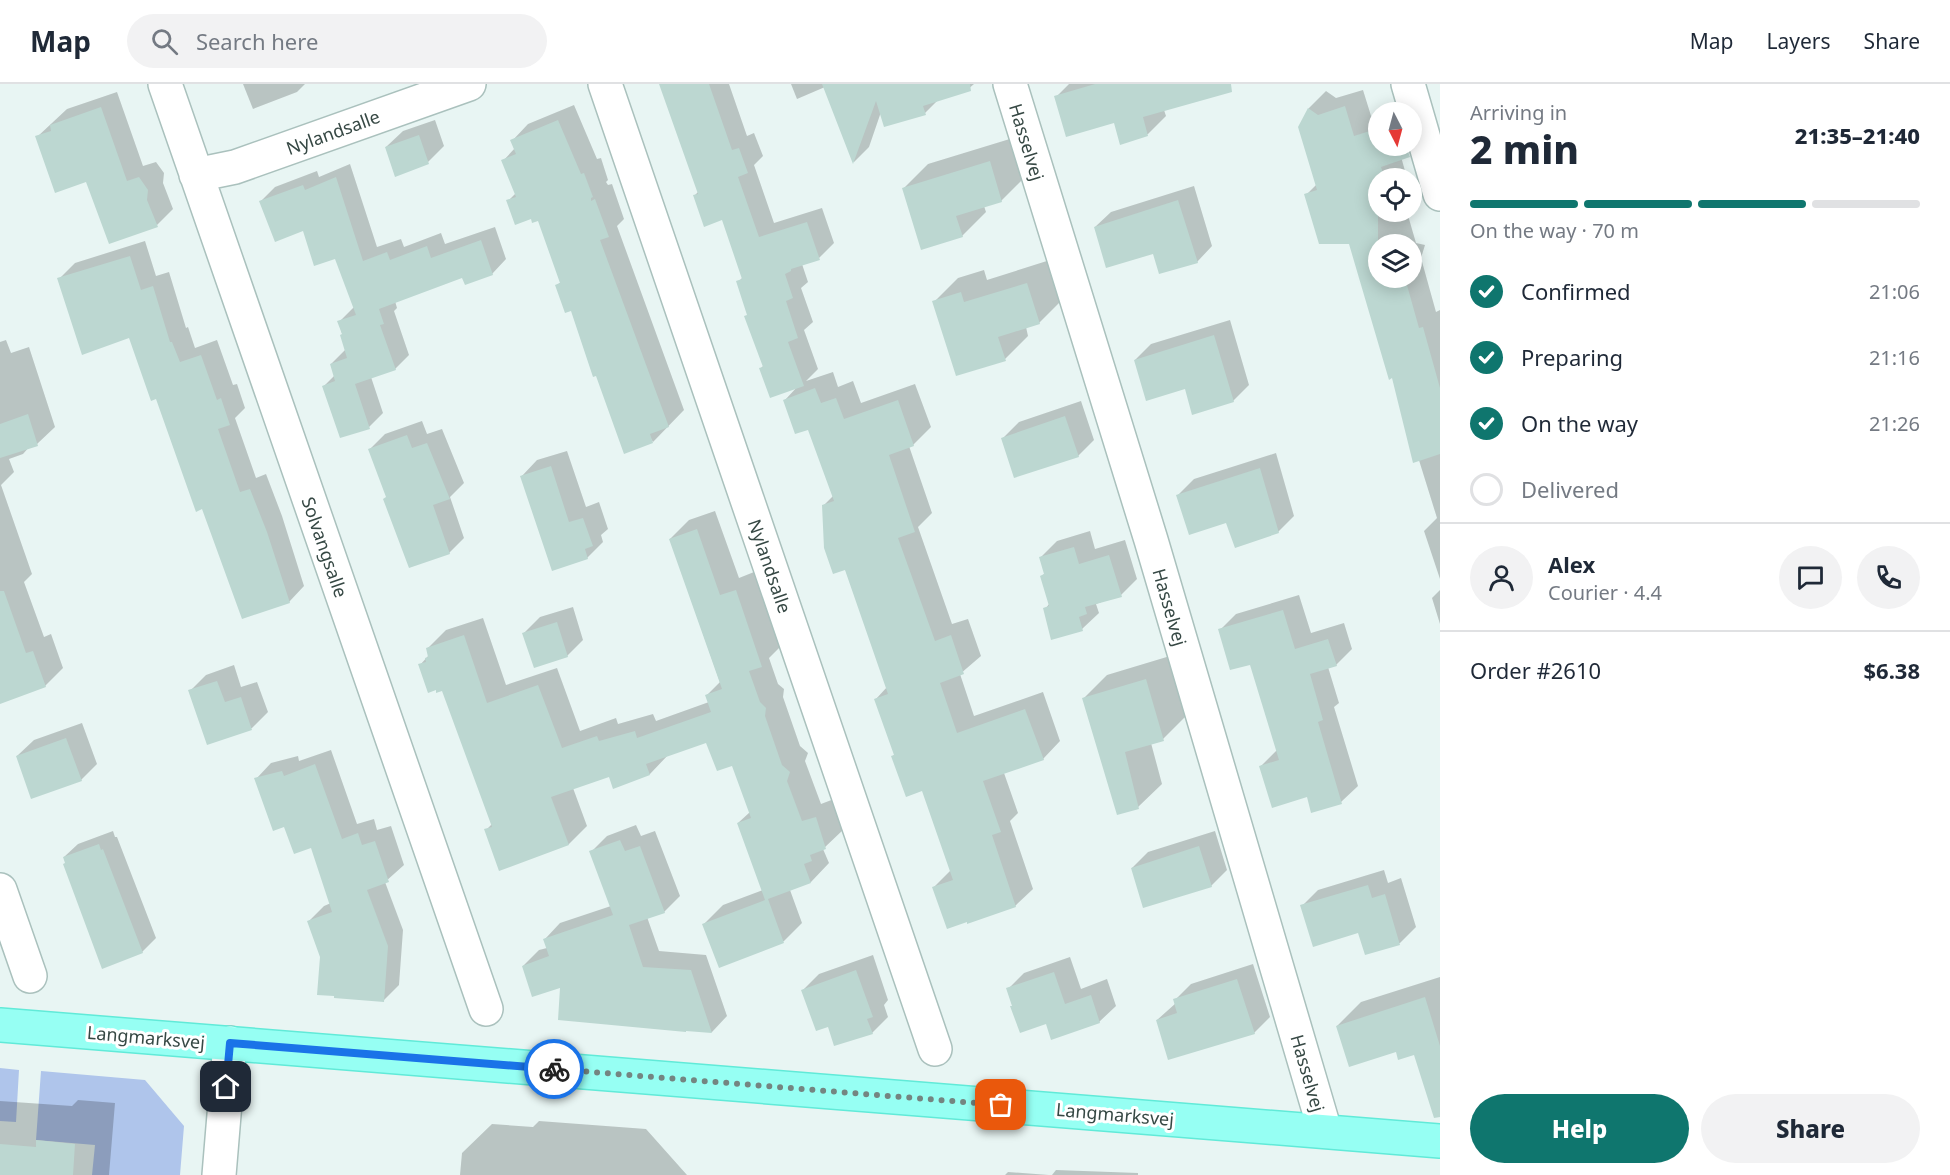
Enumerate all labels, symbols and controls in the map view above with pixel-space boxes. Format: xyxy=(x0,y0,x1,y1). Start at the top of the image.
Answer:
search box xyxy=(127,14,547,68)
text: Map xyxy=(30,22,91,60)
icon: search xyxy=(148,25,181,58)
text: Search here xyxy=(196,26,318,56)
text: Map xyxy=(1690,27,1734,55)
text: Layers xyxy=(1767,27,1831,55)
text: Share xyxy=(1864,27,1920,55)
text: Arriving in xyxy=(1470,99,1567,126)
street label: Hasselvej xyxy=(1004,101,1050,183)
north arrow xyxy=(1368,102,1422,156)
map controls xyxy=(1368,102,1422,288)
street label: Nylandsalle xyxy=(283,104,383,160)
text: 21:35–21:40 xyxy=(1795,120,1920,150)
text: 2 min xyxy=(1470,122,1579,175)
button: locate xyxy=(1368,168,1422,222)
text: On the way · 70 m xyxy=(1470,217,1639,244)
button: layers xyxy=(1368,234,1422,288)
icon: check xyxy=(1470,275,1503,308)
text: Confirmed xyxy=(1521,276,1631,306)
text: 21:06 xyxy=(1869,278,1920,305)
icon: check xyxy=(1470,341,1503,374)
text: Preparing xyxy=(1521,342,1623,372)
text: 21:16 xyxy=(1869,344,1920,371)
icon: check xyxy=(1470,407,1503,440)
text: On the way xyxy=(1521,408,1638,438)
text: 21:26 xyxy=(1869,410,1920,437)
text: Delivered xyxy=(1521,474,1619,504)
street label: Solvangsalle xyxy=(297,493,353,601)
street label: Nylandsalle xyxy=(743,516,797,616)
button: person xyxy=(1470,546,1533,609)
button: chat xyxy=(1779,546,1842,609)
button: phone xyxy=(1857,546,1920,609)
text: Alex xyxy=(1548,549,1595,579)
street label: Hasselvej xyxy=(1148,566,1192,648)
text: Courier · 4.4 xyxy=(1548,579,1662,606)
text: Order #2610 xyxy=(1470,655,1601,685)
text: $6.38 xyxy=(1863,655,1920,685)
street label: Langmarksvej xyxy=(86,1020,206,1054)
street label: Hasselvej xyxy=(1286,1032,1330,1114)
courier xyxy=(524,1039,584,1099)
icon: bike xyxy=(538,1053,571,1086)
pin xyxy=(200,1061,251,1112)
icon: home xyxy=(209,1070,242,1103)
pin xyxy=(975,1079,1026,1130)
icon: bag xyxy=(984,1088,1017,1121)
button: Help xyxy=(1470,1094,1689,1163)
button: Share xyxy=(1701,1094,1920,1163)
street label: Langmarksvej xyxy=(1055,1097,1175,1131)

